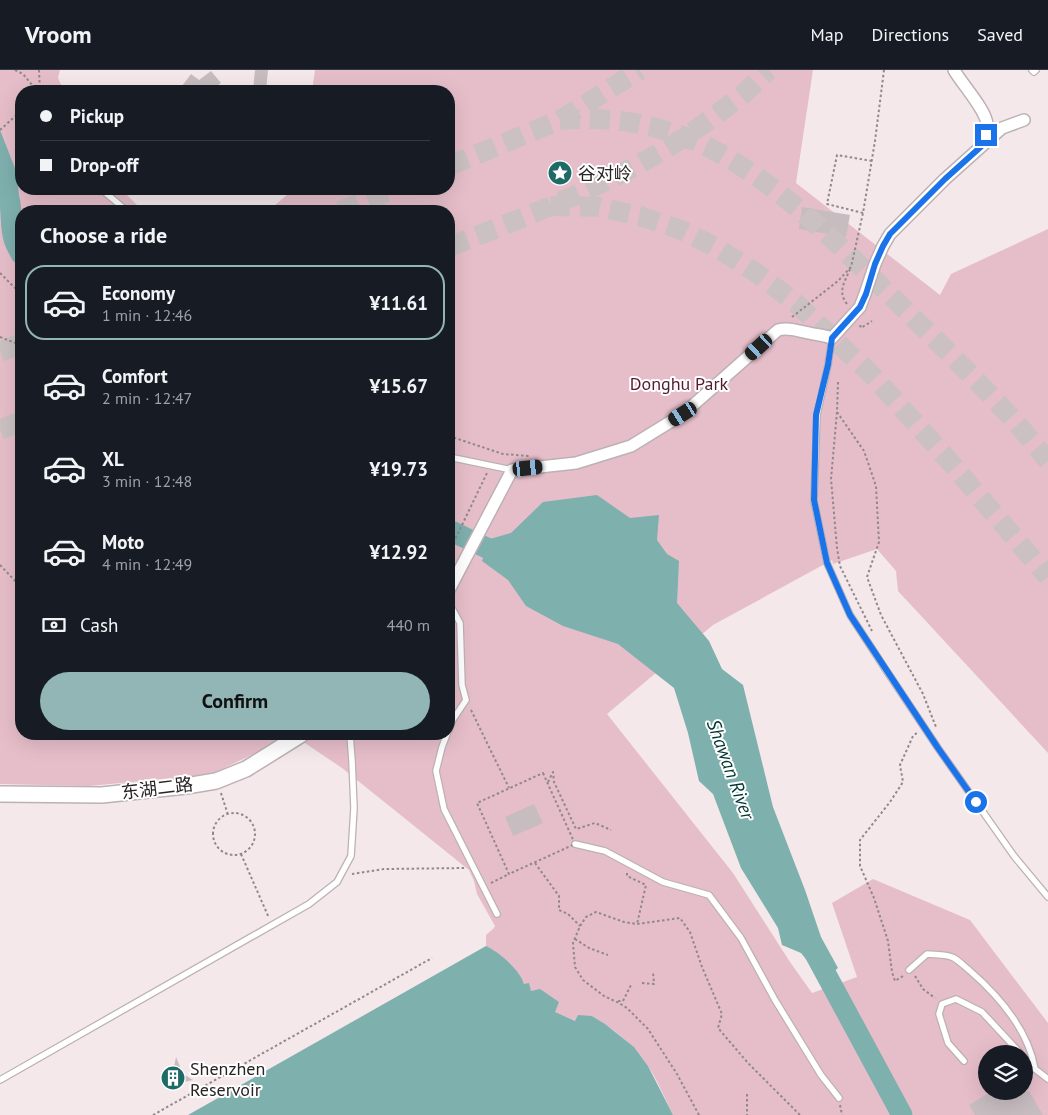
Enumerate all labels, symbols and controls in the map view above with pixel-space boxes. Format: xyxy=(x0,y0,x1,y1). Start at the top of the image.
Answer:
text: Vroom xyxy=(25,19,92,50)
text: Map xyxy=(811,23,843,46)
text: Directions xyxy=(871,23,949,46)
text: Saved xyxy=(977,23,1023,46)
text: Pickup xyxy=(70,104,124,128)
route end xyxy=(975,124,997,146)
text: Drop-off xyxy=(70,153,138,177)
place icon: 谷对岭 xyxy=(547,160,573,186)
place label: 谷对岭 xyxy=(578,162,632,185)
text: Choose a ride xyxy=(40,221,167,249)
icon: car xyxy=(42,280,87,325)
text: Economy xyxy=(102,281,175,305)
text: ¥11.61 xyxy=(369,291,428,315)
text: 1 min · 12:46 xyxy=(102,305,192,325)
car xyxy=(742,331,775,363)
icon: car xyxy=(42,363,87,408)
text: Comfort xyxy=(102,364,168,388)
park label: Donghu Park xyxy=(630,372,729,395)
text: ¥15.67 xyxy=(369,374,428,398)
text: 2 min · 12:47 xyxy=(102,388,192,408)
car xyxy=(666,400,699,428)
icon: car xyxy=(42,446,87,491)
text: XL xyxy=(102,447,124,471)
text: ¥19.73 xyxy=(369,457,428,481)
car xyxy=(512,459,543,477)
text: 3 min · 12:48 xyxy=(102,471,192,491)
icon: car xyxy=(42,529,87,574)
text: Moto xyxy=(102,530,144,554)
text: ¥12.92 xyxy=(369,540,428,564)
text: 4 min · 12:49 xyxy=(102,554,192,574)
icon: cash xyxy=(40,611,68,639)
text: Cash xyxy=(80,613,118,637)
text: 440 m xyxy=(387,615,430,635)
button: Confirm xyxy=(40,672,430,730)
water label: Shawan River xyxy=(702,716,761,824)
street label: 东湖二路 xyxy=(120,772,194,804)
route start xyxy=(965,791,987,813)
map controls xyxy=(978,1045,1033,1100)
button: layers xyxy=(978,1045,1033,1100)
place label: Shenzhen Reservoir xyxy=(190,1057,265,1101)
building icon: Shenzhen Reservoir xyxy=(160,1065,186,1091)

